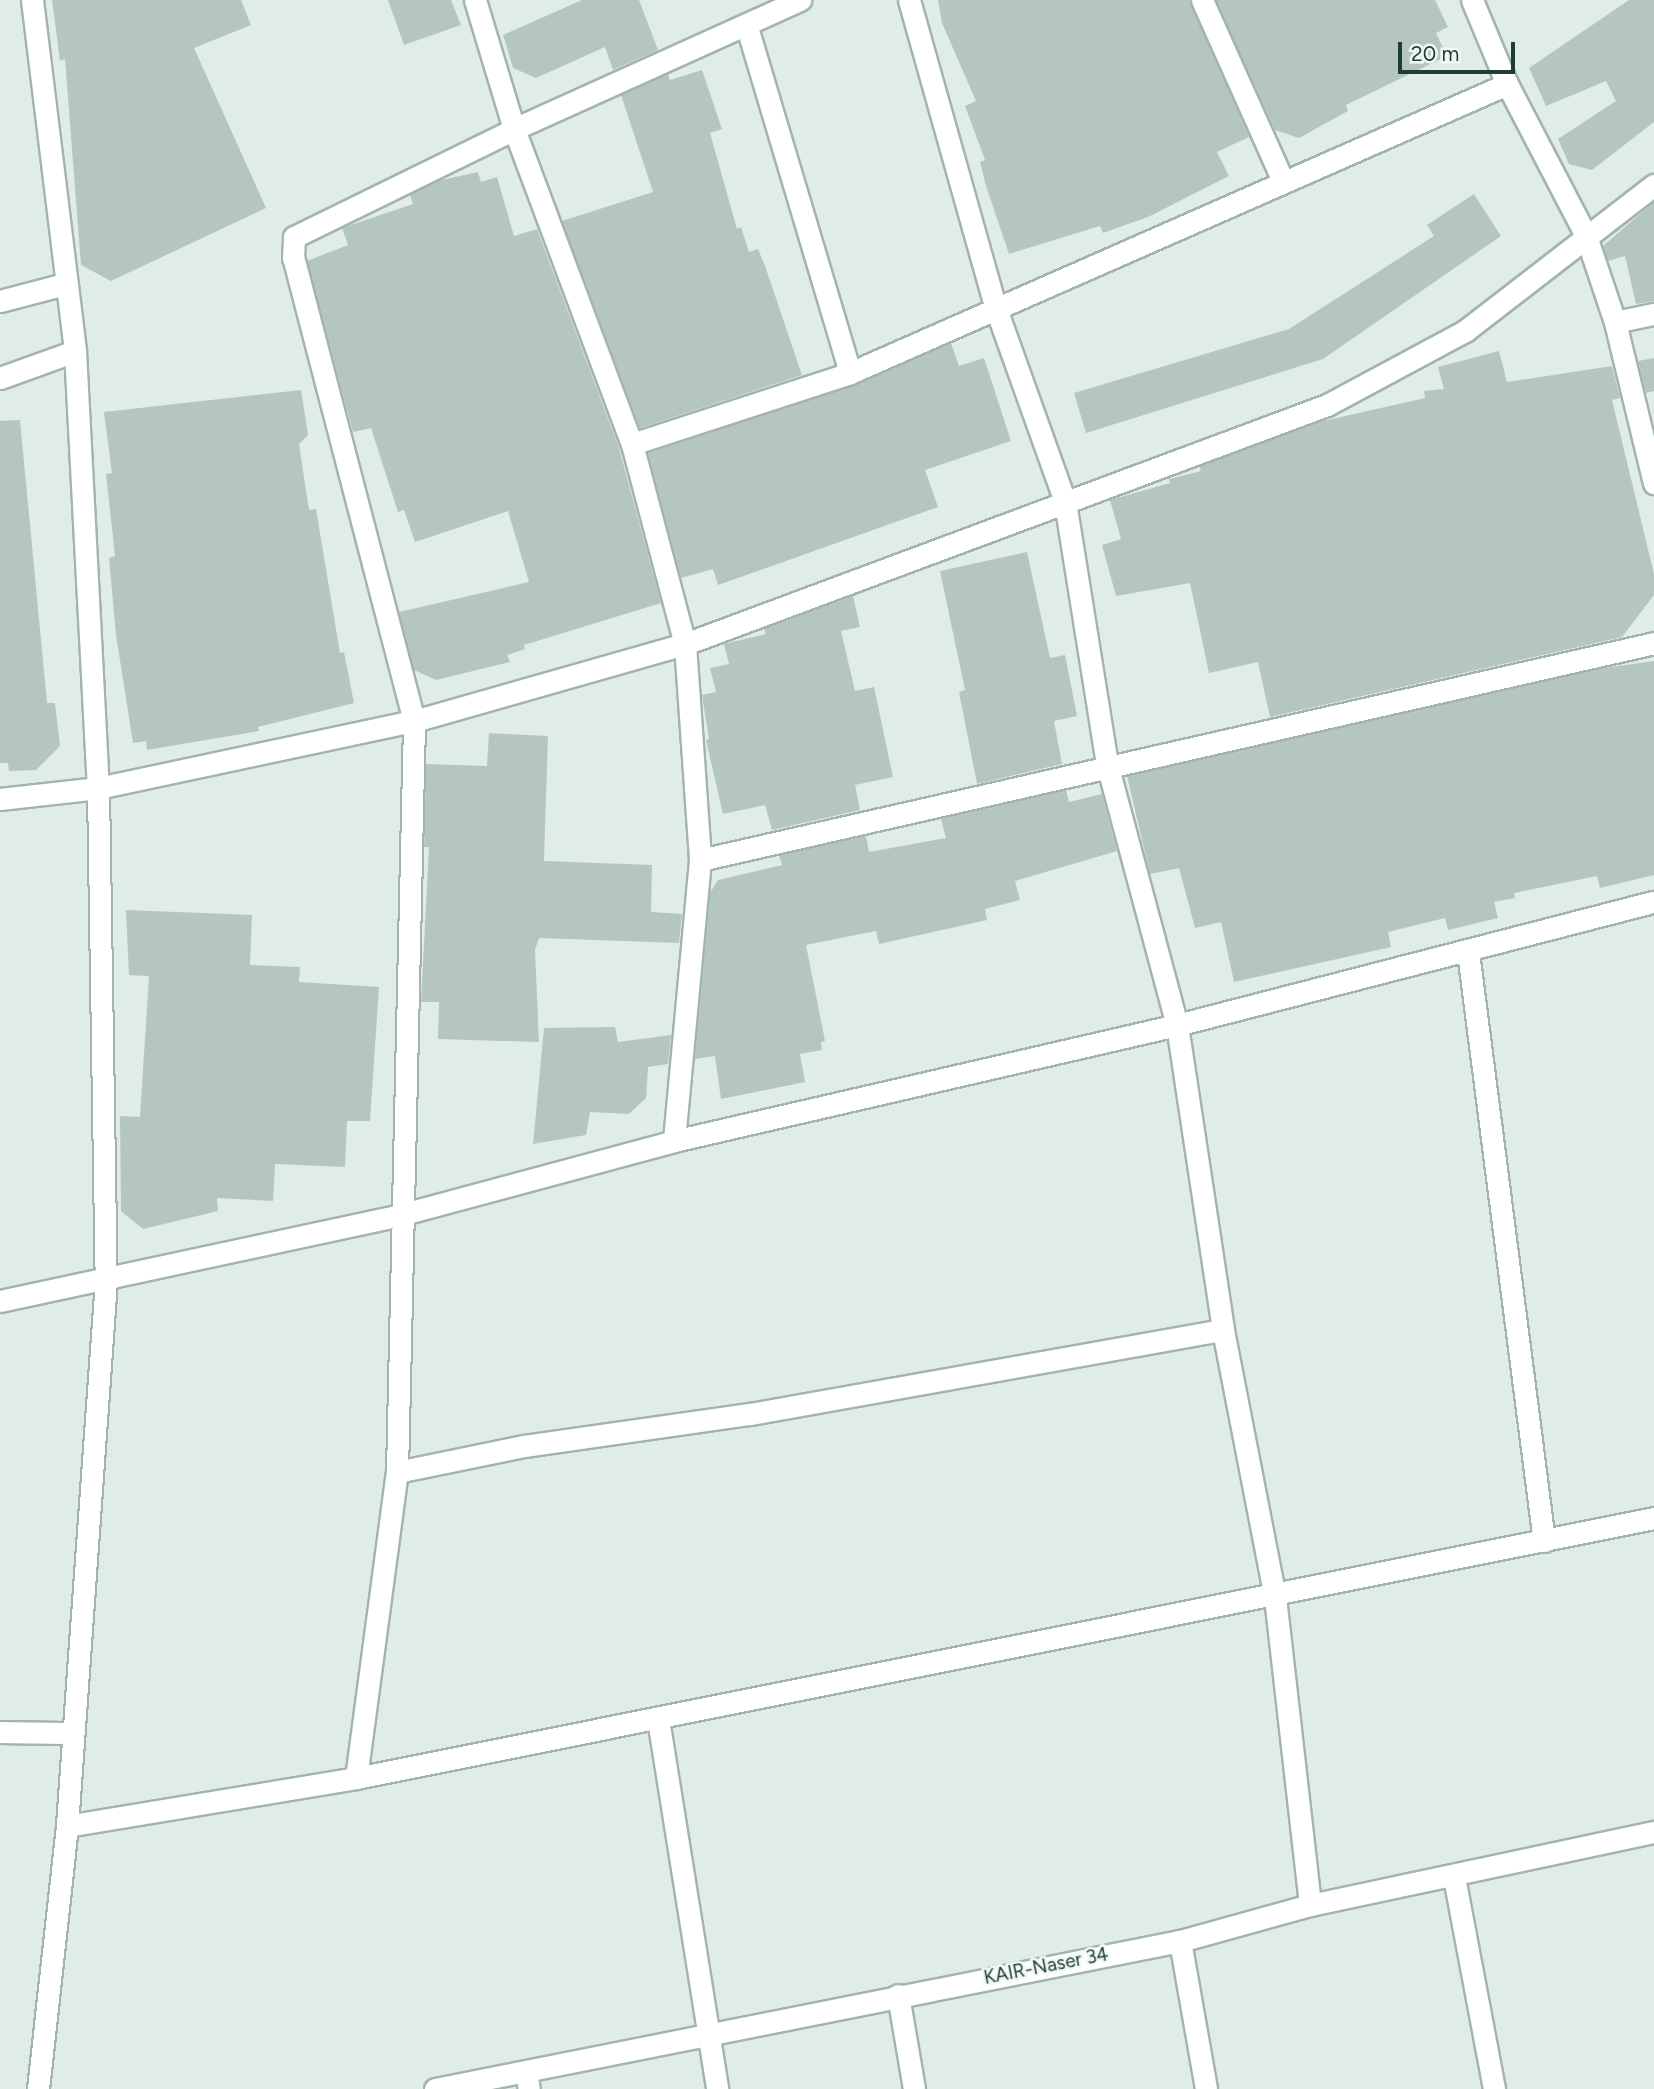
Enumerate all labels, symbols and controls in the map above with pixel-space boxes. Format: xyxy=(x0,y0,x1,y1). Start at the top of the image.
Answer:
scale bar xyxy=(1402,28,1519,72)
text: 20 m xyxy=(1411,41,1459,66)
street label: KAIR-Naser 34 xyxy=(982,1943,1110,1989)

